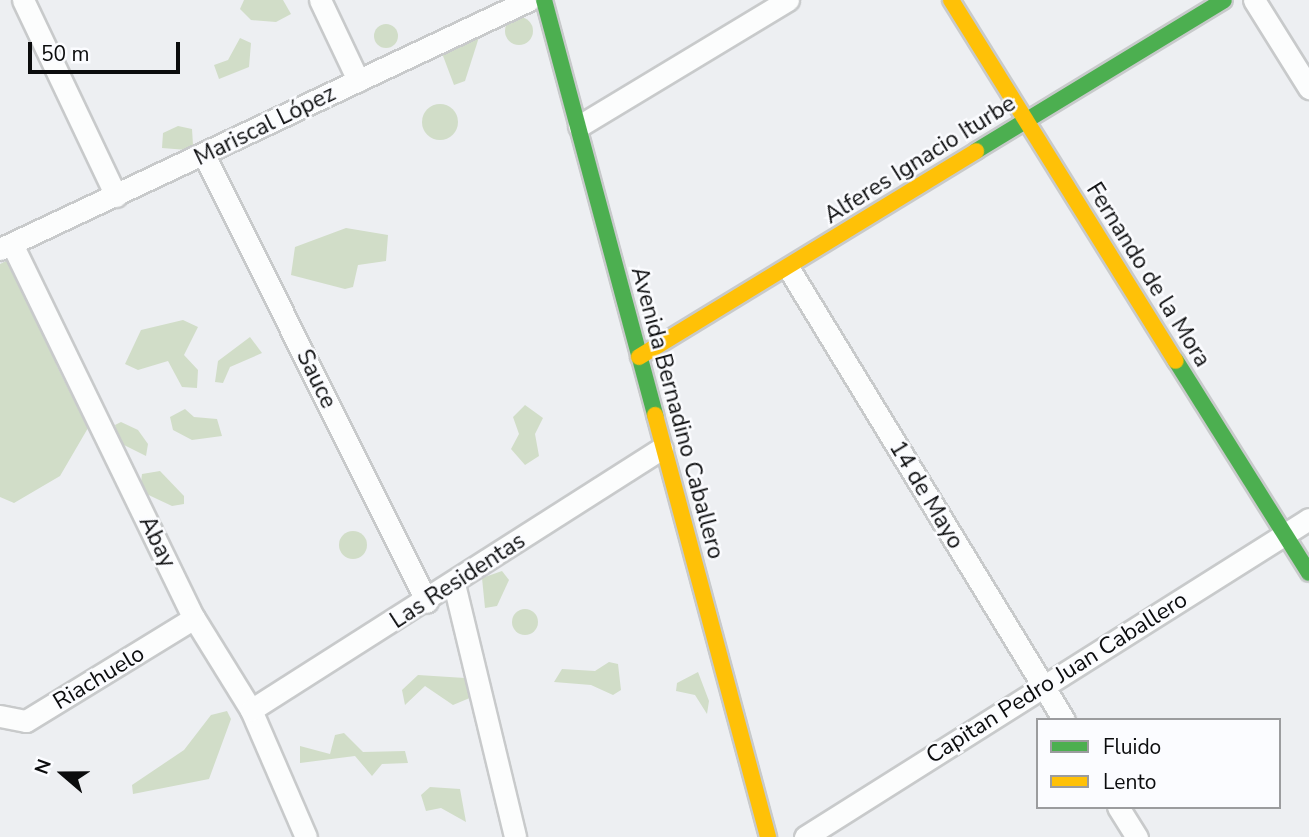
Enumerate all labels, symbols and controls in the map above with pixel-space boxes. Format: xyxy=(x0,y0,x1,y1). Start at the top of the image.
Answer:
scale bar xyxy=(32,28,184,72)
text: 50 m xyxy=(41,40,90,68)
street label: Mariscal López xyxy=(190,80,340,172)
street label: Alferes Ignacio Iturbe xyxy=(819,90,1021,230)
street label: Fernando de la Mora xyxy=(1080,178,1216,372)
street label: Avenida Bernadino Caballero xyxy=(625,264,729,562)
street label: Sauce xyxy=(290,345,342,413)
street label: 14 de Mayo xyxy=(883,436,969,554)
street label: Abay xyxy=(133,512,181,572)
street label: Las Residentas xyxy=(385,527,531,635)
street label: Capitan Pedro Juan Caballero xyxy=(921,586,1193,770)
street label: Riachuelo xyxy=(49,640,149,716)
legend xyxy=(1036,718,1281,809)
text: Fluido xyxy=(1103,733,1161,761)
north arrow xyxy=(28,739,98,809)
text: N xyxy=(29,756,58,778)
text: Lento xyxy=(1103,768,1156,796)

